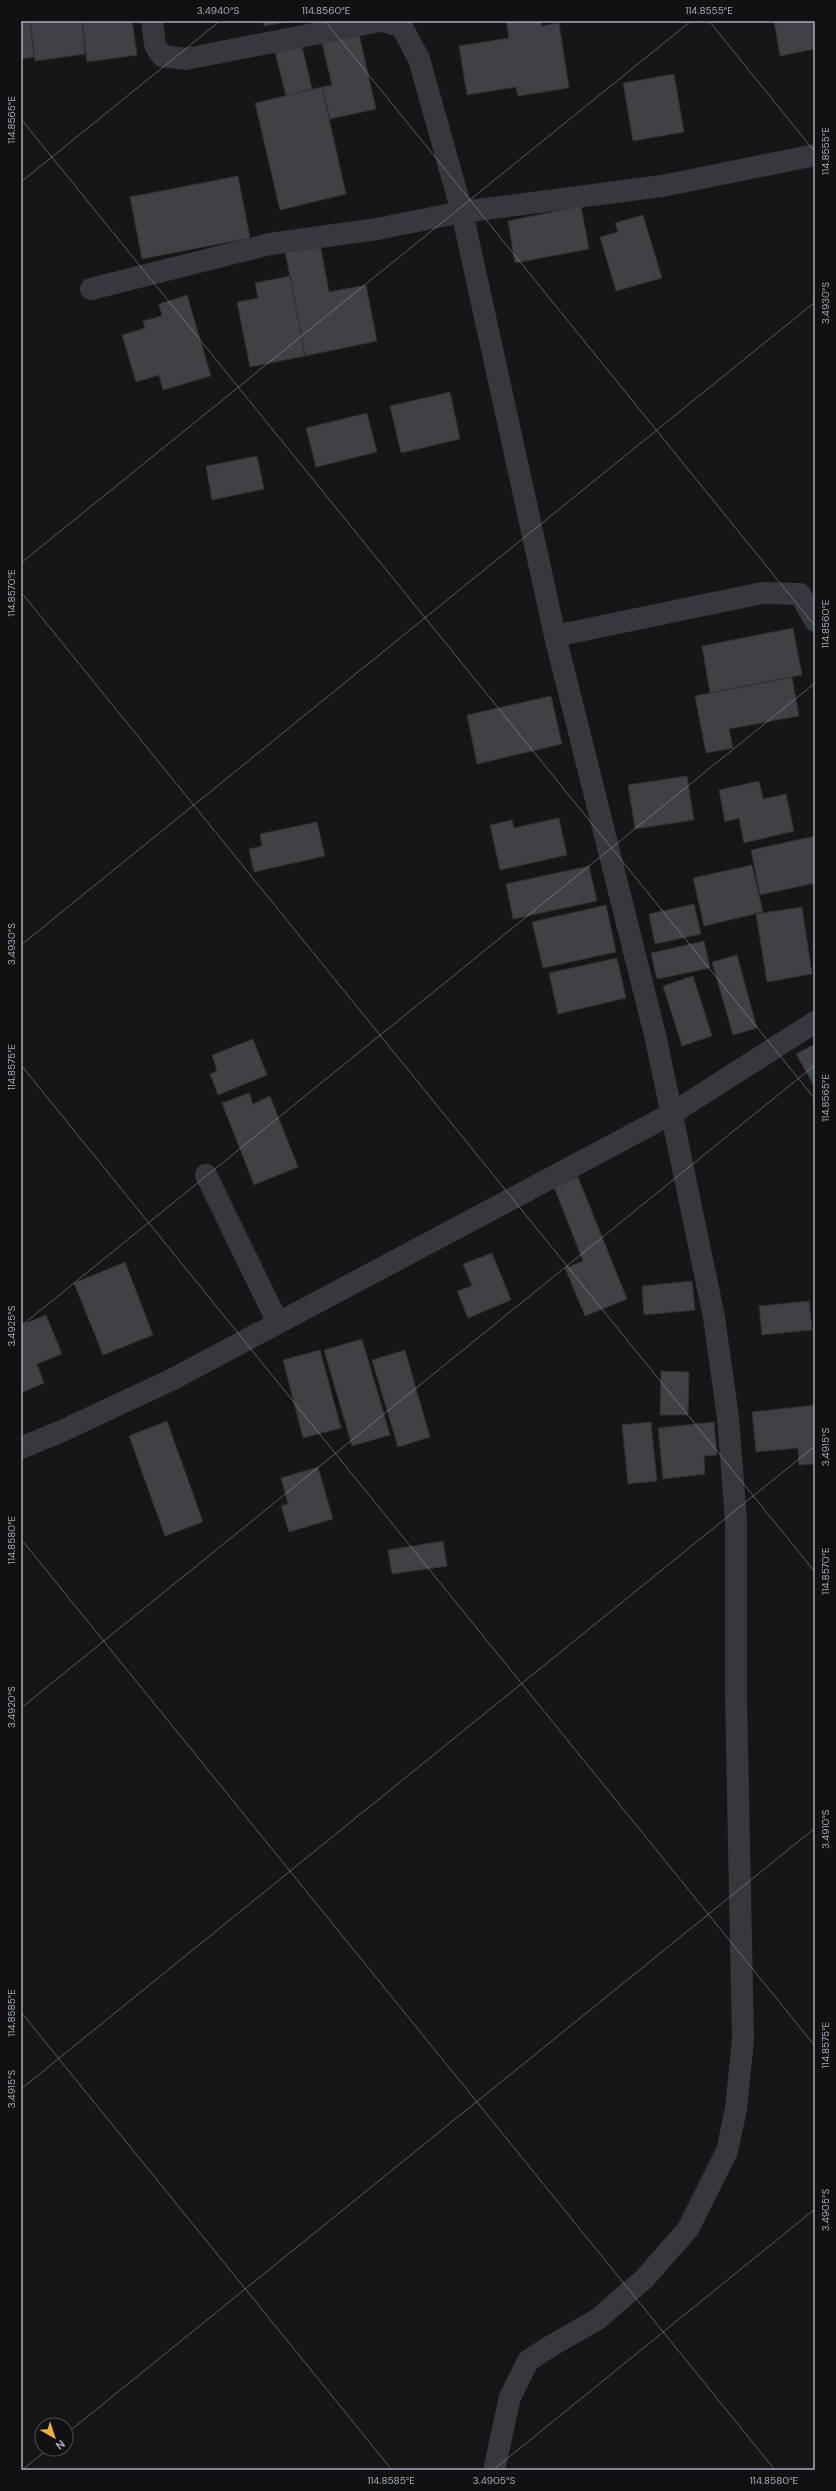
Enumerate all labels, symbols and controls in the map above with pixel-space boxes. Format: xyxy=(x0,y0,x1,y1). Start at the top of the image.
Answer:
text: 3.4940°S xyxy=(197,4,239,17)
text: 114.8560°E xyxy=(302,4,351,17)
text: 114.8555°E xyxy=(685,4,733,17)
text: 114.8565°E xyxy=(5,96,18,144)
text: 114.8555°E xyxy=(819,127,832,175)
text: 3.4930°S xyxy=(819,282,832,324)
text: 114.8570°E xyxy=(5,569,18,617)
text: 114.8560°E xyxy=(819,599,832,648)
text: 3.4930°S xyxy=(5,923,18,965)
text: 114.8575°E xyxy=(5,1043,18,1090)
text: 114.8565°E xyxy=(819,1074,832,1122)
text: 3.4925°S xyxy=(5,1305,18,1347)
text: 3.4915°S xyxy=(819,1428,832,1466)
text: 114.8580°E xyxy=(5,1515,18,1564)
text: 114.8570°E xyxy=(819,1547,832,1595)
text: 3.4920°S xyxy=(5,1686,18,1728)
text: 3.4910°S xyxy=(819,1809,832,1849)
text: 114.8585°E xyxy=(5,1989,18,2037)
text: 114.8575°E xyxy=(819,2021,832,2068)
text: 3.4915°S xyxy=(5,2070,18,2108)
text: 3.4905°S xyxy=(819,2189,832,2231)
north arrow xyxy=(34,2417,74,2457)
text: N xyxy=(53,2437,68,2453)
text: 114.8585°E xyxy=(367,2474,415,2487)
text: 3.4905°S xyxy=(473,2474,515,2487)
text: 114.8580°E xyxy=(750,2474,799,2487)

